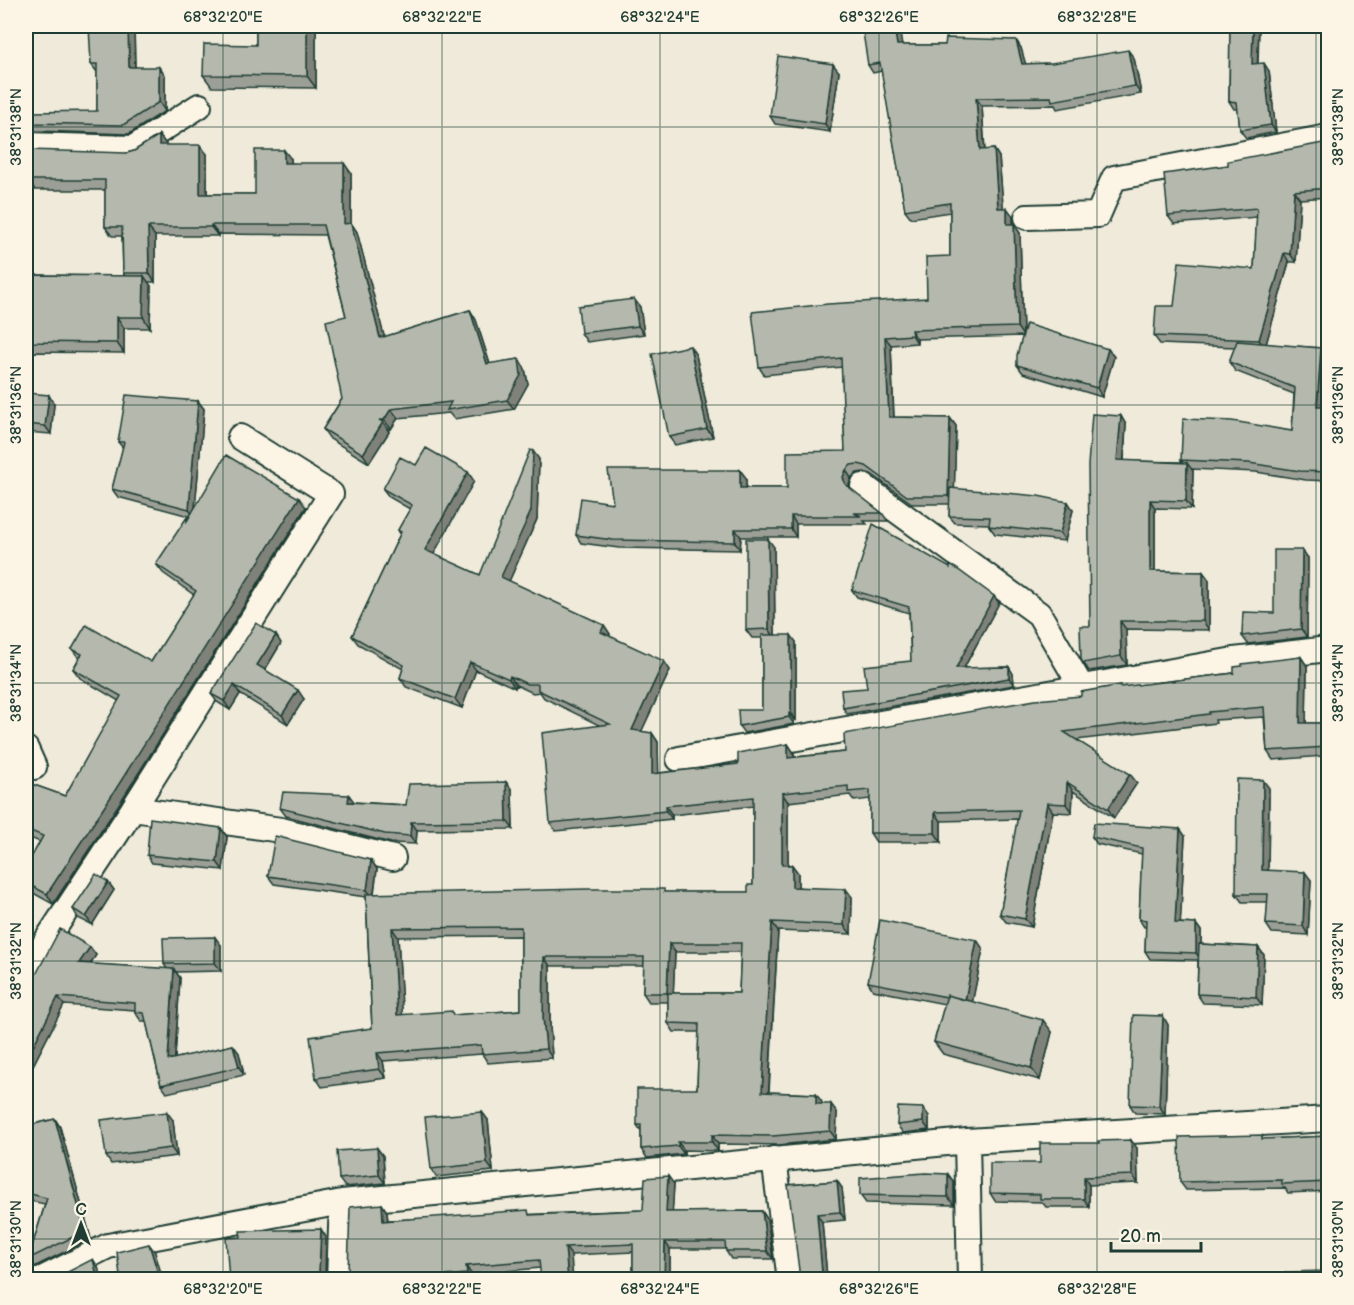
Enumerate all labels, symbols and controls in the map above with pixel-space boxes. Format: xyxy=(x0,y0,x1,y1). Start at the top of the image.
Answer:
text: 68°32'20"E xyxy=(183,8,263,27)
text: 68°32'22"E xyxy=(402,8,482,27)
text: 68°32'24"E xyxy=(620,8,700,27)
text: 68°32'26"E xyxy=(839,8,919,27)
text: 68°32'28"E xyxy=(1057,8,1137,27)
text: 38°31'38"N xyxy=(7,88,26,166)
text: 38°31'38"N xyxy=(1329,88,1348,166)
text: 38°31'36"N xyxy=(7,366,26,444)
text: 38°31'36"N xyxy=(1329,366,1348,444)
text: 38°31'34"N xyxy=(7,644,26,722)
text: 38°31'34"N xyxy=(1329,644,1348,722)
text: 38°31'32"N xyxy=(7,922,26,1000)
text: 38°31'32"N xyxy=(1329,922,1348,1000)
north arrow xyxy=(51,1194,111,1254)
text: 38°31'30"N xyxy=(7,1200,26,1278)
text: 38°31'30"N xyxy=(1329,1200,1348,1278)
text: С xyxy=(75,1201,87,1220)
scale bar xyxy=(1111,1215,1201,1253)
text: 20 m xyxy=(1120,1226,1161,1247)
text: 68°32'20"E xyxy=(183,1280,263,1299)
text: 68°32'22"E xyxy=(402,1280,482,1299)
text: 68°32'24"E xyxy=(620,1280,700,1299)
text: 68°32'26"E xyxy=(839,1280,919,1299)
text: 68°32'28"E xyxy=(1057,1280,1137,1299)

